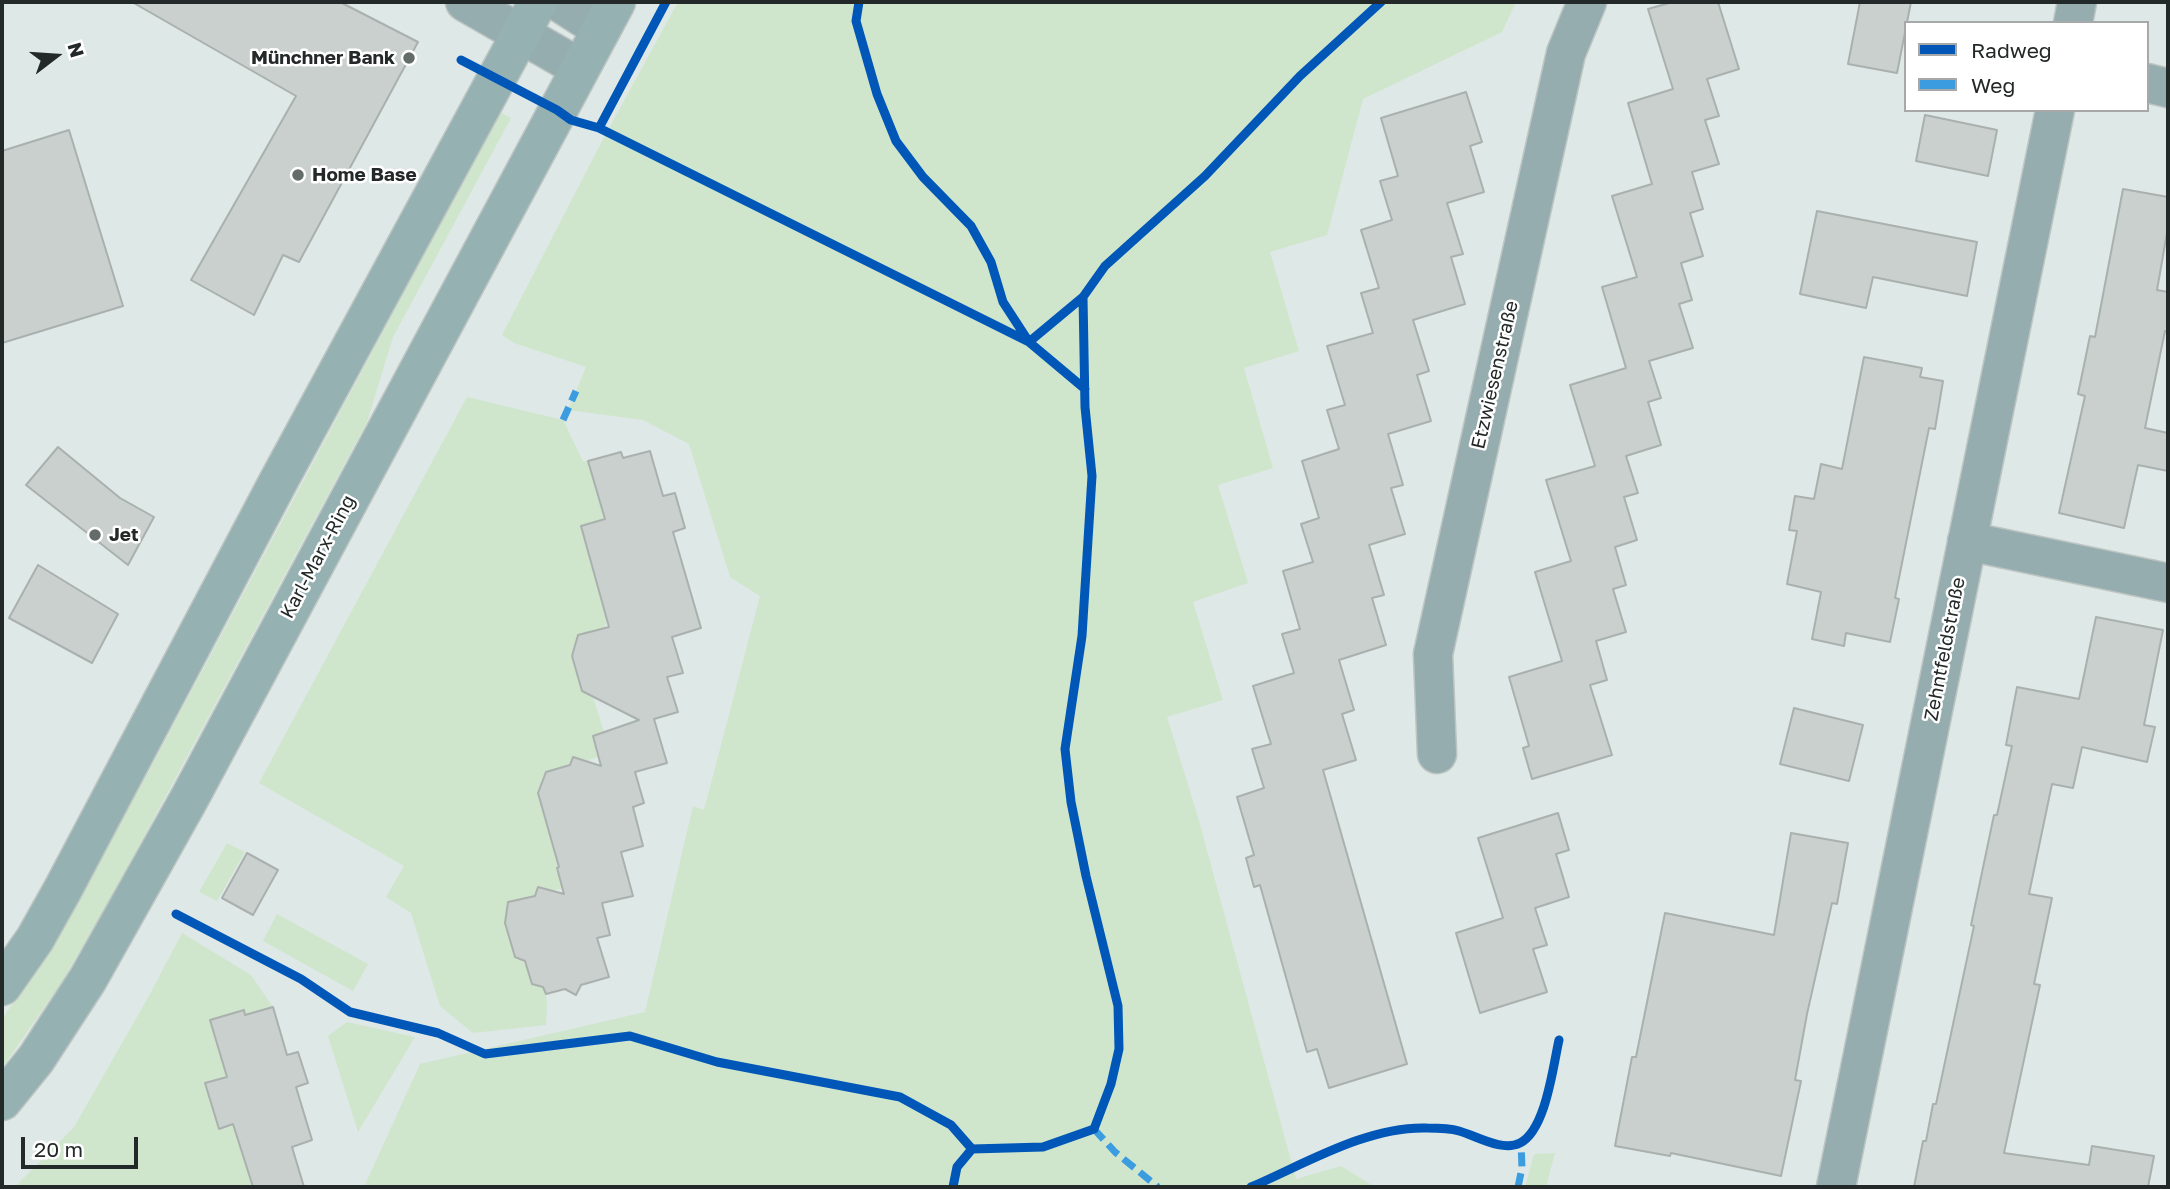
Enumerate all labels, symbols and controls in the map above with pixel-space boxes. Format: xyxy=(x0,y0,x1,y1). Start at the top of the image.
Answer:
north arrow xyxy=(21,21,91,91)
legend xyxy=(1904,21,2149,112)
text: Radweg xyxy=(1971,37,2052,63)
text: N xyxy=(63,39,90,60)
place label: Münchner Bank xyxy=(251,47,395,69)
marker: Münchner Bank xyxy=(401,50,417,66)
text: Weg xyxy=(1971,72,2015,98)
place label: Home Base xyxy=(312,164,417,186)
marker: Home Base xyxy=(290,167,306,183)
street label: Etzwiesenstraße xyxy=(1467,299,1523,451)
street label: Karl-Marx-Ring xyxy=(276,491,360,623)
place label: Jet xyxy=(109,524,139,546)
marker: Jet xyxy=(87,527,103,543)
street label: Zehntfeldstraße xyxy=(1920,575,1970,723)
scale bar xyxy=(24,1122,142,1166)
text: 20 m xyxy=(34,1136,83,1162)

